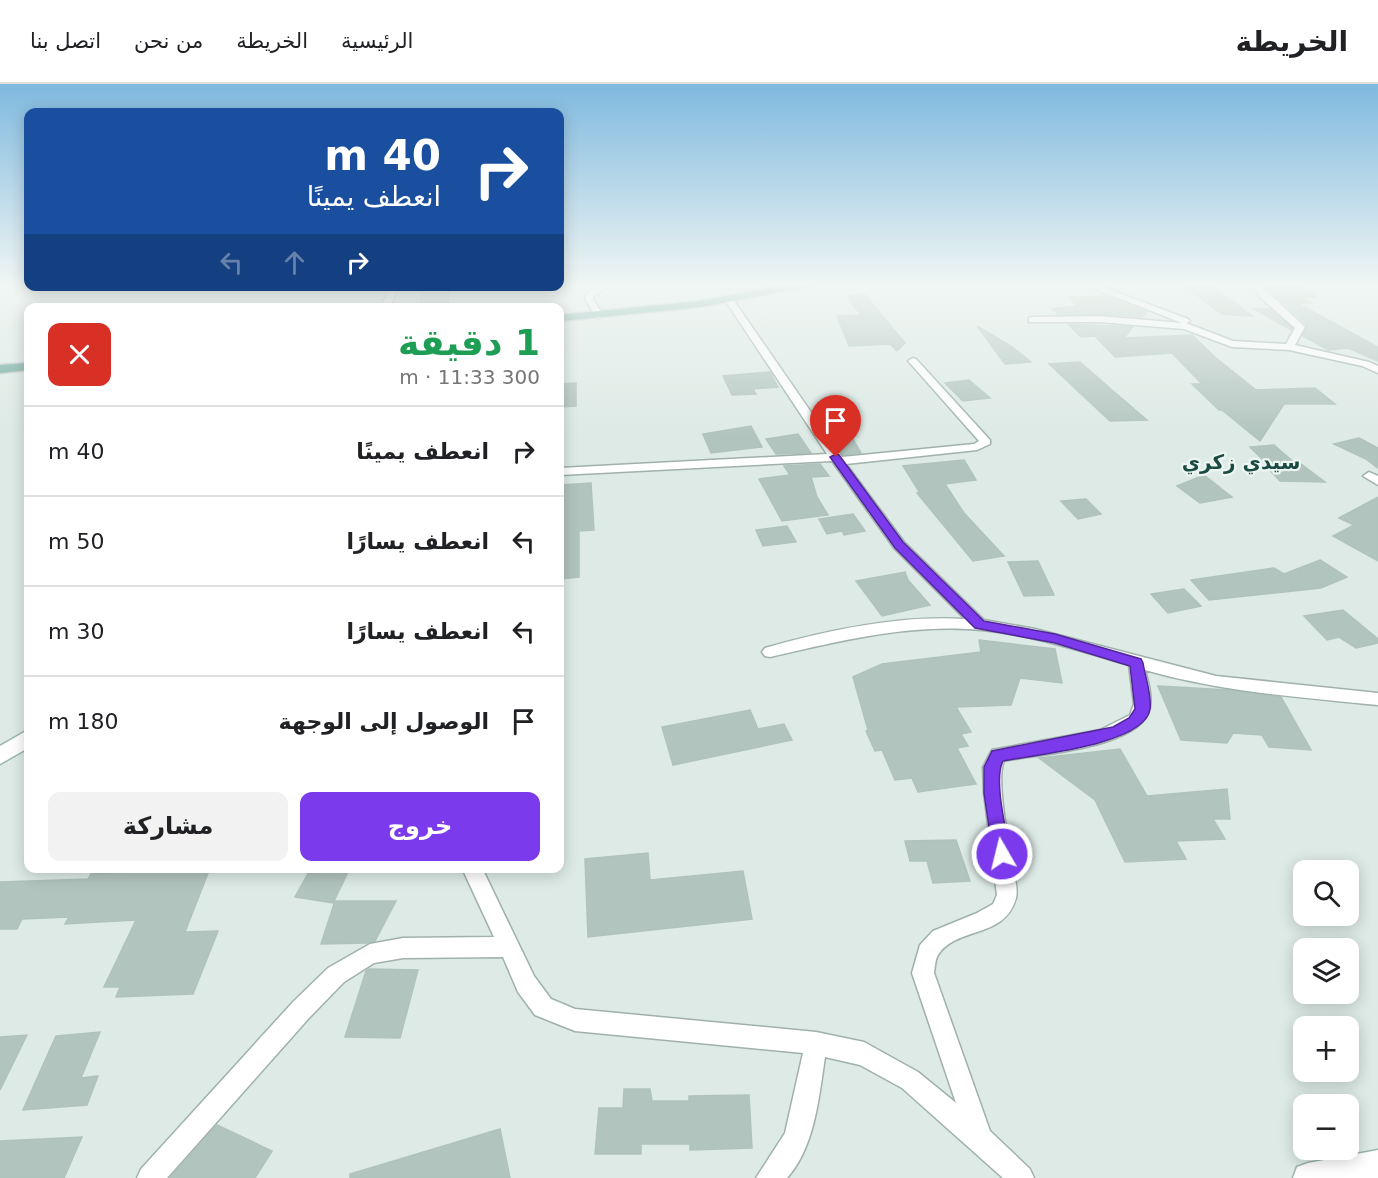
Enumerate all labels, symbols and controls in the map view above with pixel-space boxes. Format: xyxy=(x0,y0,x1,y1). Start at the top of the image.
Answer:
text: الخريطة xyxy=(1236,25,1348,58)
text: اتصل بنا xyxy=(30,29,101,53)
text: من نحن xyxy=(134,29,203,53)
text: الخريطة xyxy=(236,29,308,53)
text: الرئيسية xyxy=(341,29,413,53)
text: 40 m xyxy=(324,131,441,180)
icon: right xyxy=(462,132,540,210)
text: انعطف يمينًا xyxy=(307,181,441,212)
icon: left xyxy=(215,246,248,279)
icon: ahead xyxy=(278,246,311,279)
icon: right xyxy=(341,246,374,279)
text: 1 دقيقة xyxy=(398,322,540,363)
button: close xyxy=(48,323,111,386)
text: 300 m · 11:33 xyxy=(399,365,540,389)
pin xyxy=(810,395,861,457)
icon: arrive xyxy=(819,404,852,437)
icon: right xyxy=(507,435,540,468)
text: 40 m xyxy=(48,439,104,464)
text: انعطف يمينًا xyxy=(356,439,489,464)
district label: سيدي زكري xyxy=(1182,450,1300,475)
icon: left xyxy=(507,525,540,558)
text: 50 m xyxy=(48,529,104,554)
text: انعطف يسارًا xyxy=(346,529,489,554)
icon: left xyxy=(507,615,540,648)
text: 30 m xyxy=(48,619,104,644)
text: انعطف يسارًا xyxy=(346,619,489,644)
icon: arrive xyxy=(507,705,540,738)
text: 180 m xyxy=(48,709,118,734)
text: الوصول إلى الوجهة xyxy=(279,709,489,734)
button: مشاركة xyxy=(48,792,288,861)
button: خروج xyxy=(300,792,540,861)
position arrow xyxy=(970,822,1034,886)
map controls xyxy=(1293,860,1359,1160)
button: search xyxy=(1293,860,1359,926)
button: layers xyxy=(1293,938,1359,1004)
button: + xyxy=(1293,1016,1359,1082)
button: − xyxy=(1293,1094,1359,1160)

